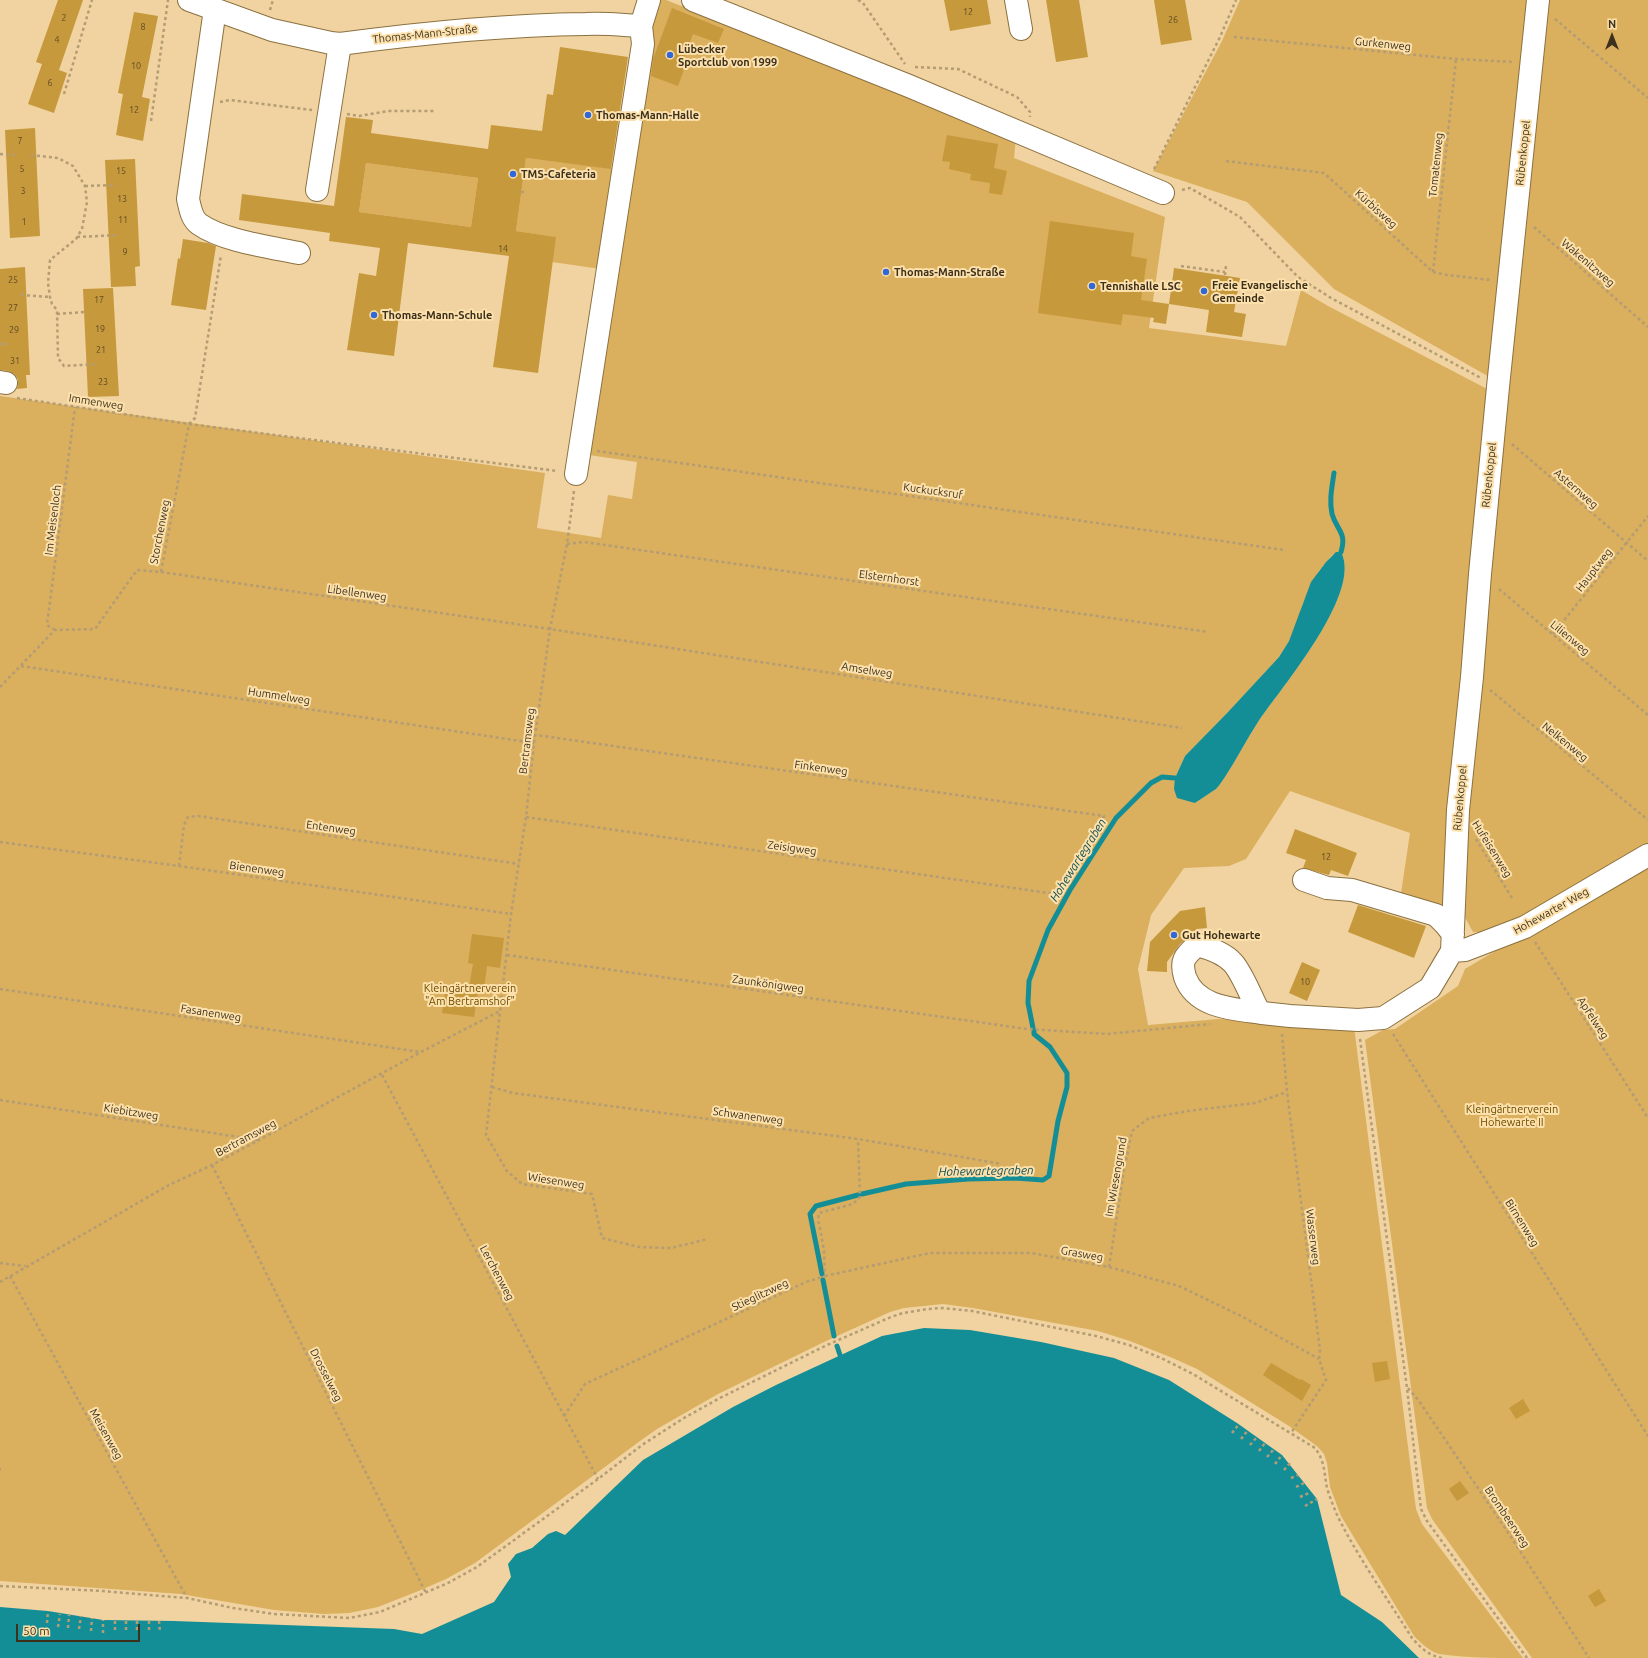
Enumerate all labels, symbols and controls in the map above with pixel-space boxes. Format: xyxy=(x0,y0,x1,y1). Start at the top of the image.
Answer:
house number: 12 xyxy=(963,7,973,17)
house number: 2 xyxy=(61,13,67,23)
house number: 26 xyxy=(1168,15,1178,25)
north arrow xyxy=(1592,16,1632,56)
text: N xyxy=(1608,18,1616,30)
house number: 8 xyxy=(140,22,146,32)
street label: Thomas-Mann-Straße xyxy=(372,22,478,46)
street label: Gurkenweg xyxy=(1354,34,1412,54)
house number: 4 xyxy=(54,35,60,45)
place label: Lübecker Sportclub von 1999 xyxy=(678,42,777,68)
marker: Lübecker Sportclub von 1999 xyxy=(665,50,675,60)
house number: 10 xyxy=(131,61,141,71)
house number: 6 xyxy=(47,78,53,88)
house number: 12 xyxy=(129,105,139,115)
place label: Thomas-Mann-Halle xyxy=(596,108,699,122)
marker: Thomas-Mann-Halle xyxy=(583,110,593,120)
street label: Rübenkoppel xyxy=(1513,120,1533,186)
street label: Tomatenweg xyxy=(1426,132,1446,198)
house number: 7 xyxy=(17,136,23,146)
house number: 5 xyxy=(19,164,25,174)
house number: 15 xyxy=(116,166,126,176)
place label: TMS-Cafeteria xyxy=(521,167,596,181)
marker: TMS-Cafeteria xyxy=(508,169,518,179)
house number: 3 xyxy=(20,186,26,196)
street label: Kürbisweg xyxy=(1352,187,1400,231)
house number: 13 xyxy=(117,194,127,204)
house number: 11 xyxy=(118,215,128,225)
house number: 1 xyxy=(21,217,27,227)
street label: Wakenitzweg xyxy=(1559,236,1617,290)
house number: 14 xyxy=(498,244,508,254)
house number: 9 xyxy=(122,247,128,257)
place label: Thomas-Mann-Straße xyxy=(894,265,1005,279)
marker: Thomas-Mann-Straße xyxy=(881,267,891,277)
house number: 25 xyxy=(8,275,18,285)
place label: Freie Evangelische Gemeinde xyxy=(1212,278,1308,304)
place label: Tennishalle LSC xyxy=(1100,279,1181,293)
marker: Tennishalle LSC xyxy=(1087,281,1097,291)
marker: Freie Evangelische Gemeinde xyxy=(1199,286,1209,296)
house number: 17 xyxy=(94,295,104,305)
house number: 27 xyxy=(8,303,18,313)
place label: Thomas-Mann-Schule xyxy=(382,308,492,322)
marker: Thomas-Mann-Schule xyxy=(369,310,379,320)
house number: 19 xyxy=(95,324,105,334)
house number: 29 xyxy=(9,325,19,335)
house number: 21 xyxy=(96,345,106,355)
house number: 31 xyxy=(10,356,20,366)
house number: 23 xyxy=(98,377,108,387)
street label: Immenweg xyxy=(68,391,124,413)
street label: Rübenkoppel xyxy=(1479,442,1499,508)
street label: Asternweg xyxy=(1551,466,1601,512)
street label: Kuckucksruf xyxy=(902,480,964,502)
street label: Im Meisenloch xyxy=(42,484,64,556)
street label: Storchenweg xyxy=(147,499,173,565)
street label: Hauptweg xyxy=(1573,546,1615,594)
street label: Elsternhorst xyxy=(858,567,920,589)
street label: Libellenweg xyxy=(326,582,388,604)
street label: Lilienweg xyxy=(1548,618,1592,658)
street label: Amselweg xyxy=(841,659,893,681)
street label: Hummelweg xyxy=(247,685,311,707)
street label: Bertramsweg xyxy=(516,707,538,775)
street label: Nelkenweg xyxy=(1539,719,1591,765)
street label: Finkenweg xyxy=(794,758,848,778)
street label: Rübenkoppel xyxy=(1451,765,1469,831)
water label: Hohewartegraben xyxy=(1047,816,1109,904)
street label: Entenweg xyxy=(305,818,357,838)
street label: Hufeisenweg xyxy=(1469,818,1515,880)
street label: Zeisigweg xyxy=(767,838,817,858)
house number: 12 xyxy=(1321,852,1331,862)
street label: Bienenweg xyxy=(229,859,285,879)
street label: Hohewarter Weg xyxy=(1511,885,1591,937)
place label: Gut Hohewarte xyxy=(1182,928,1261,942)
marker: Gut Hohewarte xyxy=(1169,930,1179,940)
street label: Zaunkönigweg xyxy=(731,972,805,996)
house number: 10 xyxy=(1300,977,1310,987)
park label: Kleingärtnerverein "Am Bertramshof" xyxy=(424,981,516,1007)
street label: Apfelweg xyxy=(1574,994,1612,1042)
street label: Fasanenweg xyxy=(180,1002,242,1024)
street label: Kiebitzweg xyxy=(103,1101,159,1123)
park label: Kleingärtnerverein Hohewarte II xyxy=(1466,1102,1558,1128)
street label: Schwanenweg xyxy=(712,1105,784,1127)
street label: Bertramsweg xyxy=(214,1117,278,1159)
street label: Im Wiesengrund xyxy=(1103,1136,1129,1218)
water label: Hohewartegraben xyxy=(938,1163,1034,1179)
street label: Wiesenweg xyxy=(527,1170,585,1192)
street label: Birnenweg xyxy=(1502,1197,1542,1249)
street label: Wasserweg xyxy=(1303,1208,1323,1266)
street label: Lerchenweg xyxy=(477,1243,517,1303)
street label: Grasweg xyxy=(1060,1244,1104,1264)
street label: Stieglitzweg xyxy=(730,1276,790,1314)
street label: Drosselweg xyxy=(307,1346,345,1404)
street label: Meisenweg xyxy=(87,1406,125,1462)
street label: Brombeerweg xyxy=(1482,1484,1532,1550)
scale bar xyxy=(18,1616,142,1642)
text: 50 m xyxy=(23,1624,50,1637)

